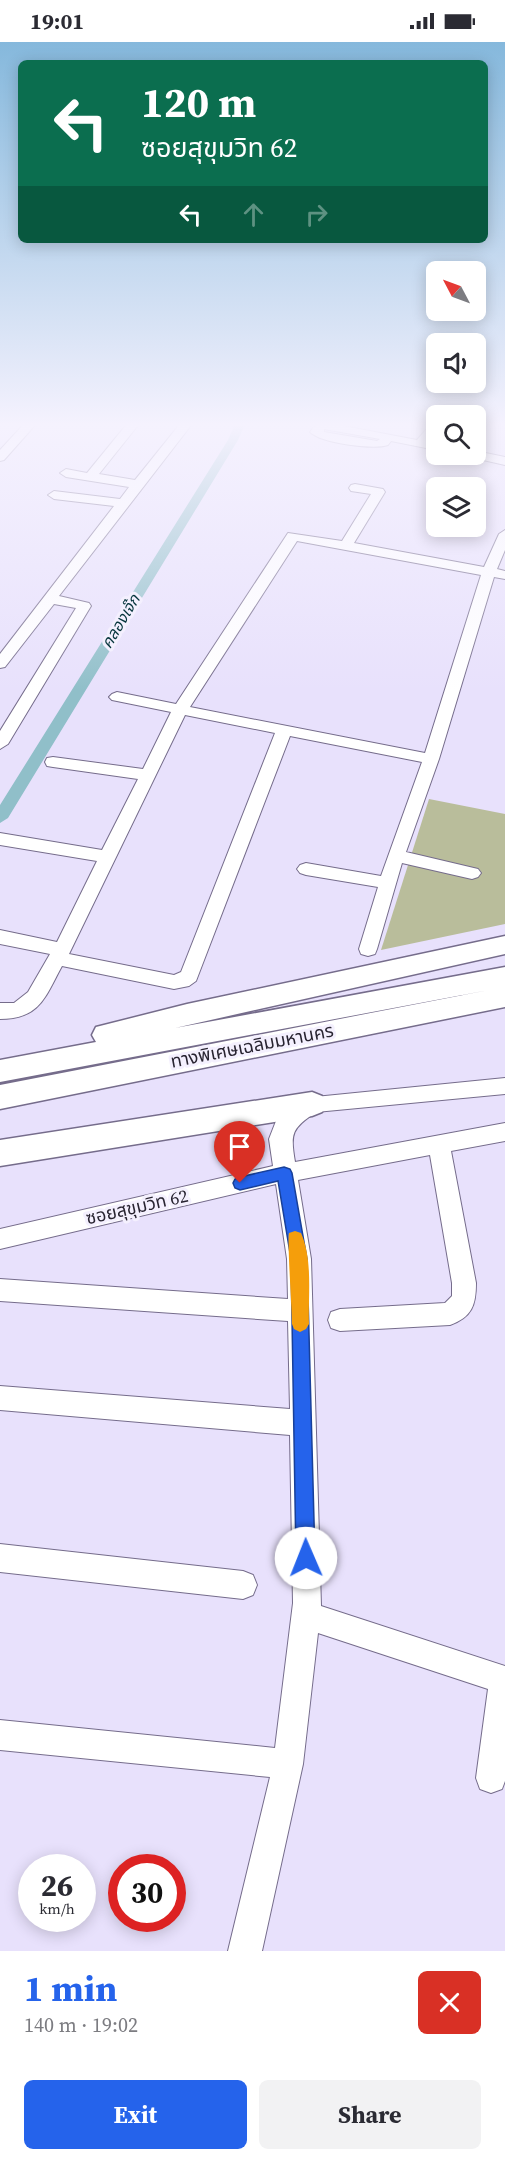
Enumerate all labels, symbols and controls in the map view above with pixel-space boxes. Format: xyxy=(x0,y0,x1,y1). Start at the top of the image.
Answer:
text: 19:01 xyxy=(30,6,84,36)
text: 120 m xyxy=(141,73,256,131)
icon: left xyxy=(42,84,120,162)
text: ซอยสุขุมวิท 62 xyxy=(141,129,297,166)
icon: left xyxy=(174,198,207,231)
icon: ahead xyxy=(237,198,270,231)
icon: right xyxy=(300,198,333,231)
north arrow xyxy=(426,261,486,321)
map controls xyxy=(426,261,486,537)
button: sound xyxy=(426,333,486,393)
button: search xyxy=(426,405,486,465)
button: layers xyxy=(426,477,486,537)
water label: คลองเจ๊ก xyxy=(95,589,145,652)
street label: ทางพิเศษเฉลิมมหานคร xyxy=(168,1017,336,1074)
pin xyxy=(214,1121,265,1183)
icon: arrive xyxy=(223,1130,256,1163)
street label: ซอยสุขุมวิท 62 xyxy=(83,1183,190,1230)
position arrow xyxy=(274,1526,338,1590)
speed limit sign: 30 xyxy=(108,1854,186,1932)
text: 26 xyxy=(41,1865,73,1906)
text: km/h xyxy=(39,1898,75,1919)
text: 1 min xyxy=(24,1964,117,2013)
button: close xyxy=(418,1971,481,2034)
text: 140 m · 19:02 xyxy=(24,2011,138,2039)
button: Exit xyxy=(24,2080,247,2149)
button: Share xyxy=(259,2080,481,2149)

